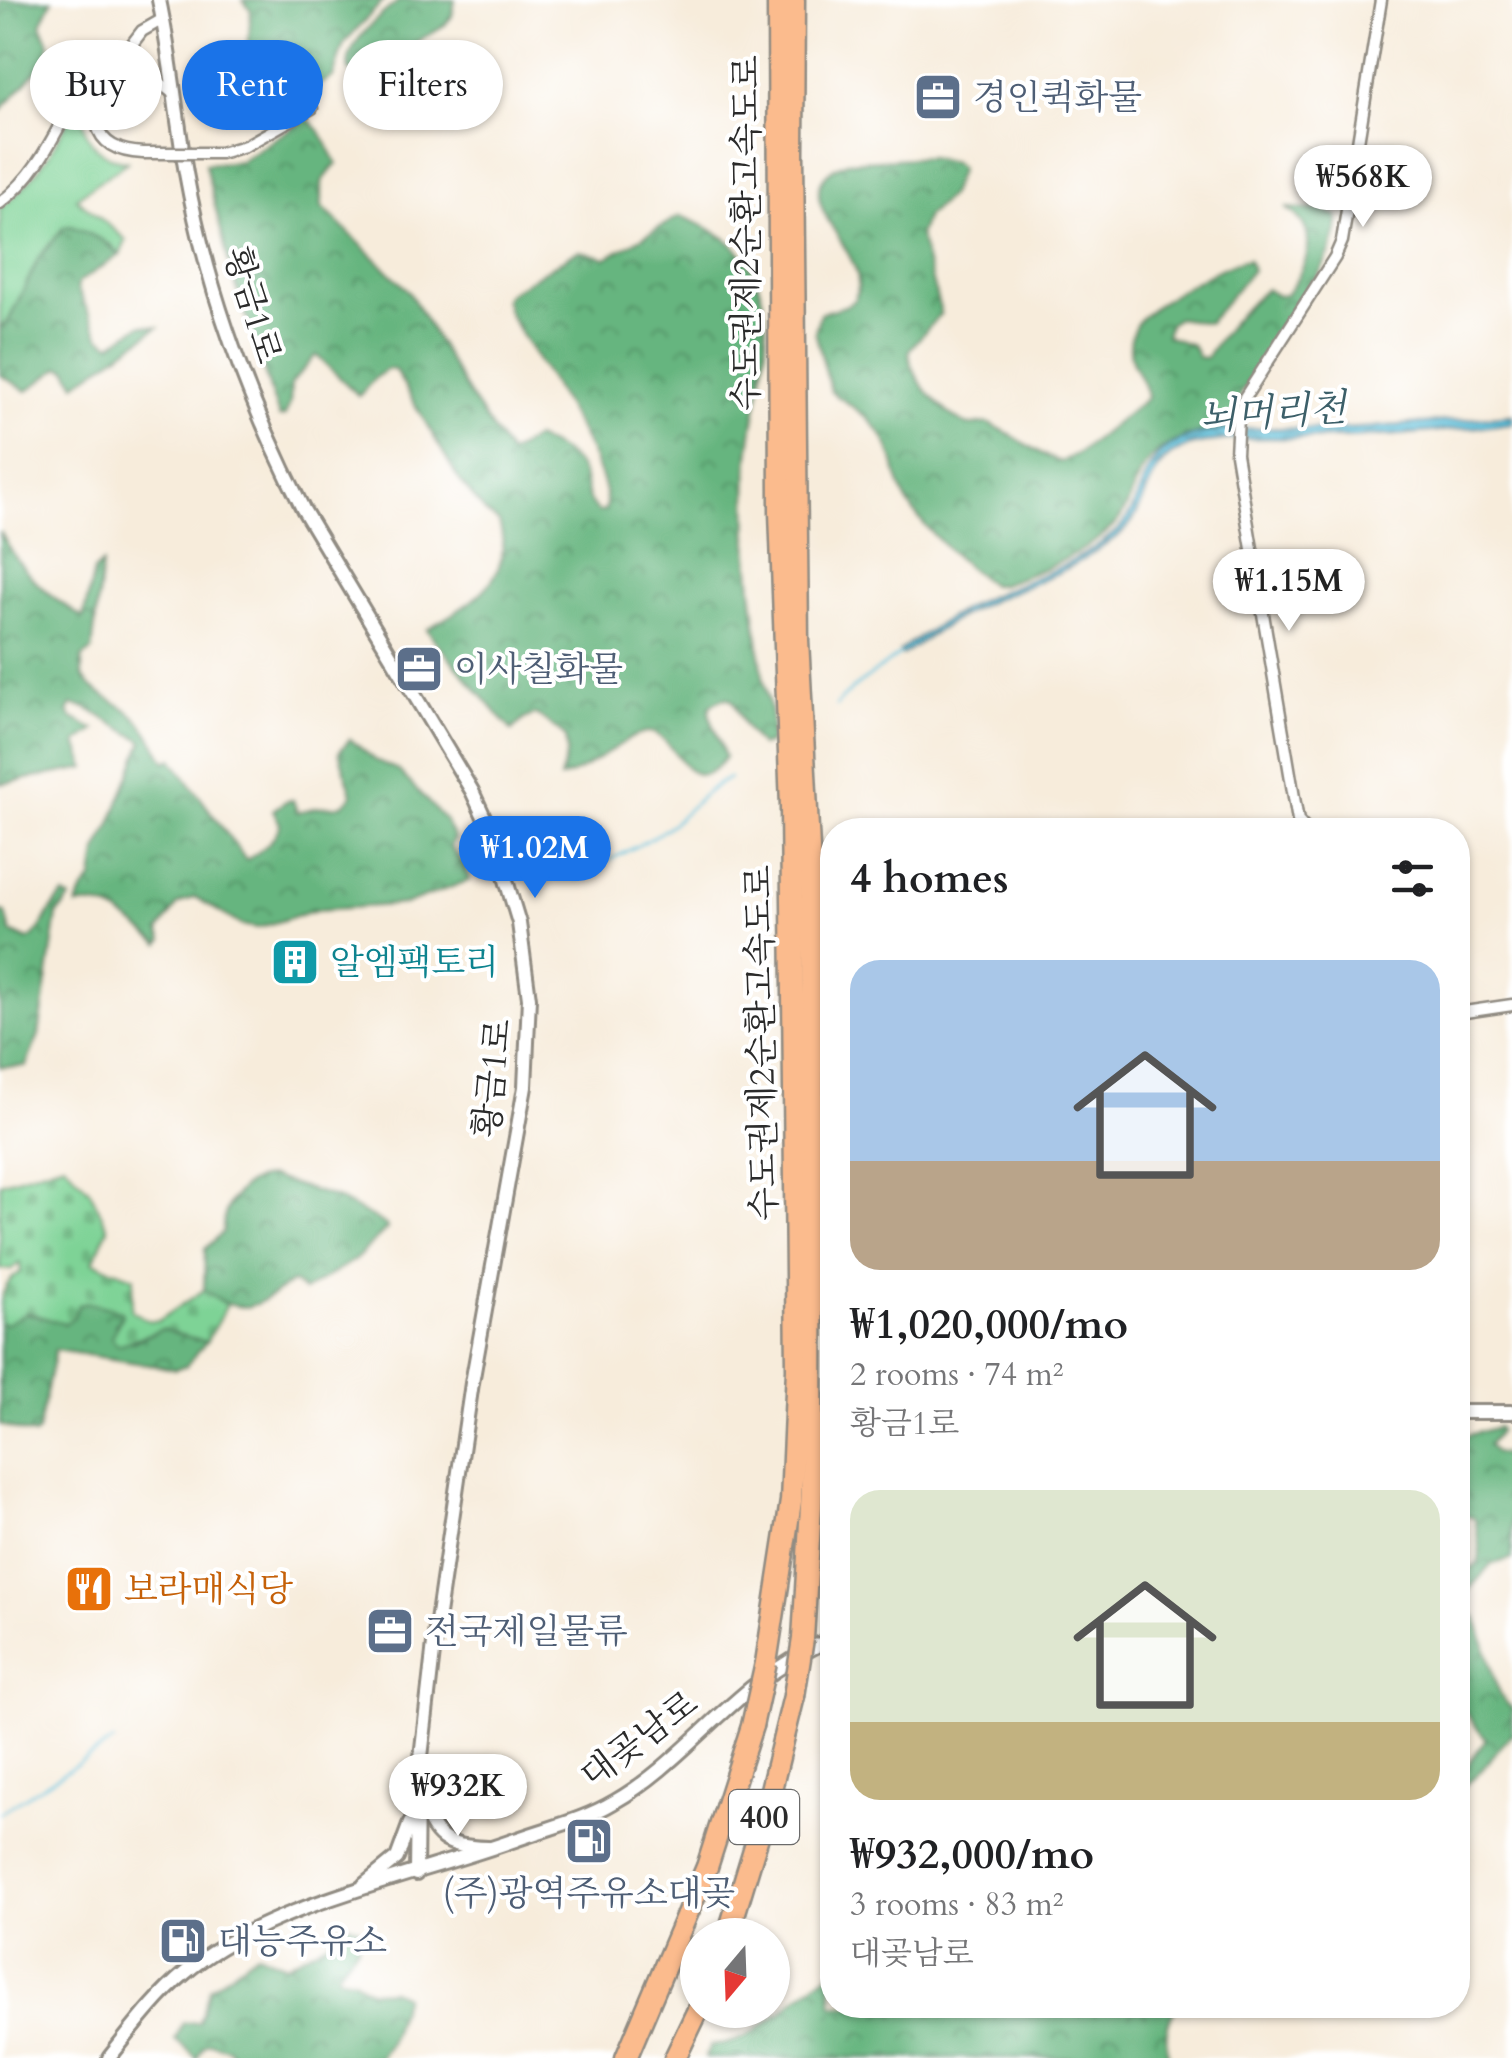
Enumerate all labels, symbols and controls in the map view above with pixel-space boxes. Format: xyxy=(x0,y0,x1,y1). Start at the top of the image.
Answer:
chip: Buy xyxy=(30,40,162,130)
chip: Rent xyxy=(182,40,323,130)
chip: Filters xyxy=(343,40,503,130)
street label: 수도권제2순환고속도로 xyxy=(723,55,771,411)
office icon: 경인퀵화물 xyxy=(912,71,964,123)
place label: 경인퀵화물 xyxy=(973,74,1142,122)
pin: ₩568K xyxy=(1293,145,1433,230)
text: ₩568K xyxy=(1316,155,1410,199)
street label: 황금1로 xyxy=(212,241,292,369)
water label: 뇌머리천 xyxy=(1198,382,1350,444)
pin: ₩1.15M xyxy=(1208,549,1370,634)
text: ₩1.15M xyxy=(1235,559,1343,603)
office icon: 이사칠화물 xyxy=(393,643,445,695)
place label: 이사칠화물 xyxy=(454,646,623,694)
pin: ₩1.02M xyxy=(454,816,616,901)
text: ₩1.02M xyxy=(481,826,589,870)
text: 4 homes xyxy=(850,850,1008,907)
icon: filters xyxy=(1385,851,1440,906)
street label: 수도권제2순환고속도로 xyxy=(735,865,789,1221)
building icon: 알엠팩토리 xyxy=(269,936,321,988)
place label: 알엠팩토리 xyxy=(330,939,499,987)
street label: 황금1로 xyxy=(463,1016,523,1140)
icon: home xyxy=(1055,1025,1235,1205)
text: ₩1,020,000/mo xyxy=(850,1296,1128,1353)
text: 2 rooms · 74 m² xyxy=(850,1353,1063,1397)
text: 황금1로 xyxy=(850,1402,959,1446)
icon: home xyxy=(1055,1555,1235,1735)
restaurant icon: 보라매식당 xyxy=(63,1563,115,1615)
place label: 보라매식당 xyxy=(124,1566,293,1614)
office icon: 전국제일물류 xyxy=(364,1605,416,1657)
place label: 전국제일물류 xyxy=(425,1608,628,1656)
street label: 대곶남로 xyxy=(571,1680,708,1800)
pin: ₩932K xyxy=(388,1754,528,1839)
text: ₩932K xyxy=(411,1764,505,1808)
road number: 400 xyxy=(729,1790,799,1844)
fuel station icon: (주)광역주유소대곶 xyxy=(563,1815,615,1867)
text: ₩932,000/mo xyxy=(850,1826,1094,1883)
place label: (주)광역주유소대곶 xyxy=(443,1870,735,1918)
text: 3 rooms · 83 m² xyxy=(850,1883,1063,1927)
fuel station icon: 대능주유소 xyxy=(157,1915,209,1967)
place label: 대능주유소 xyxy=(218,1918,387,1966)
north arrow xyxy=(680,1918,790,2028)
map controls xyxy=(680,1918,790,2028)
text: 대곶남로 xyxy=(850,1932,974,1976)

